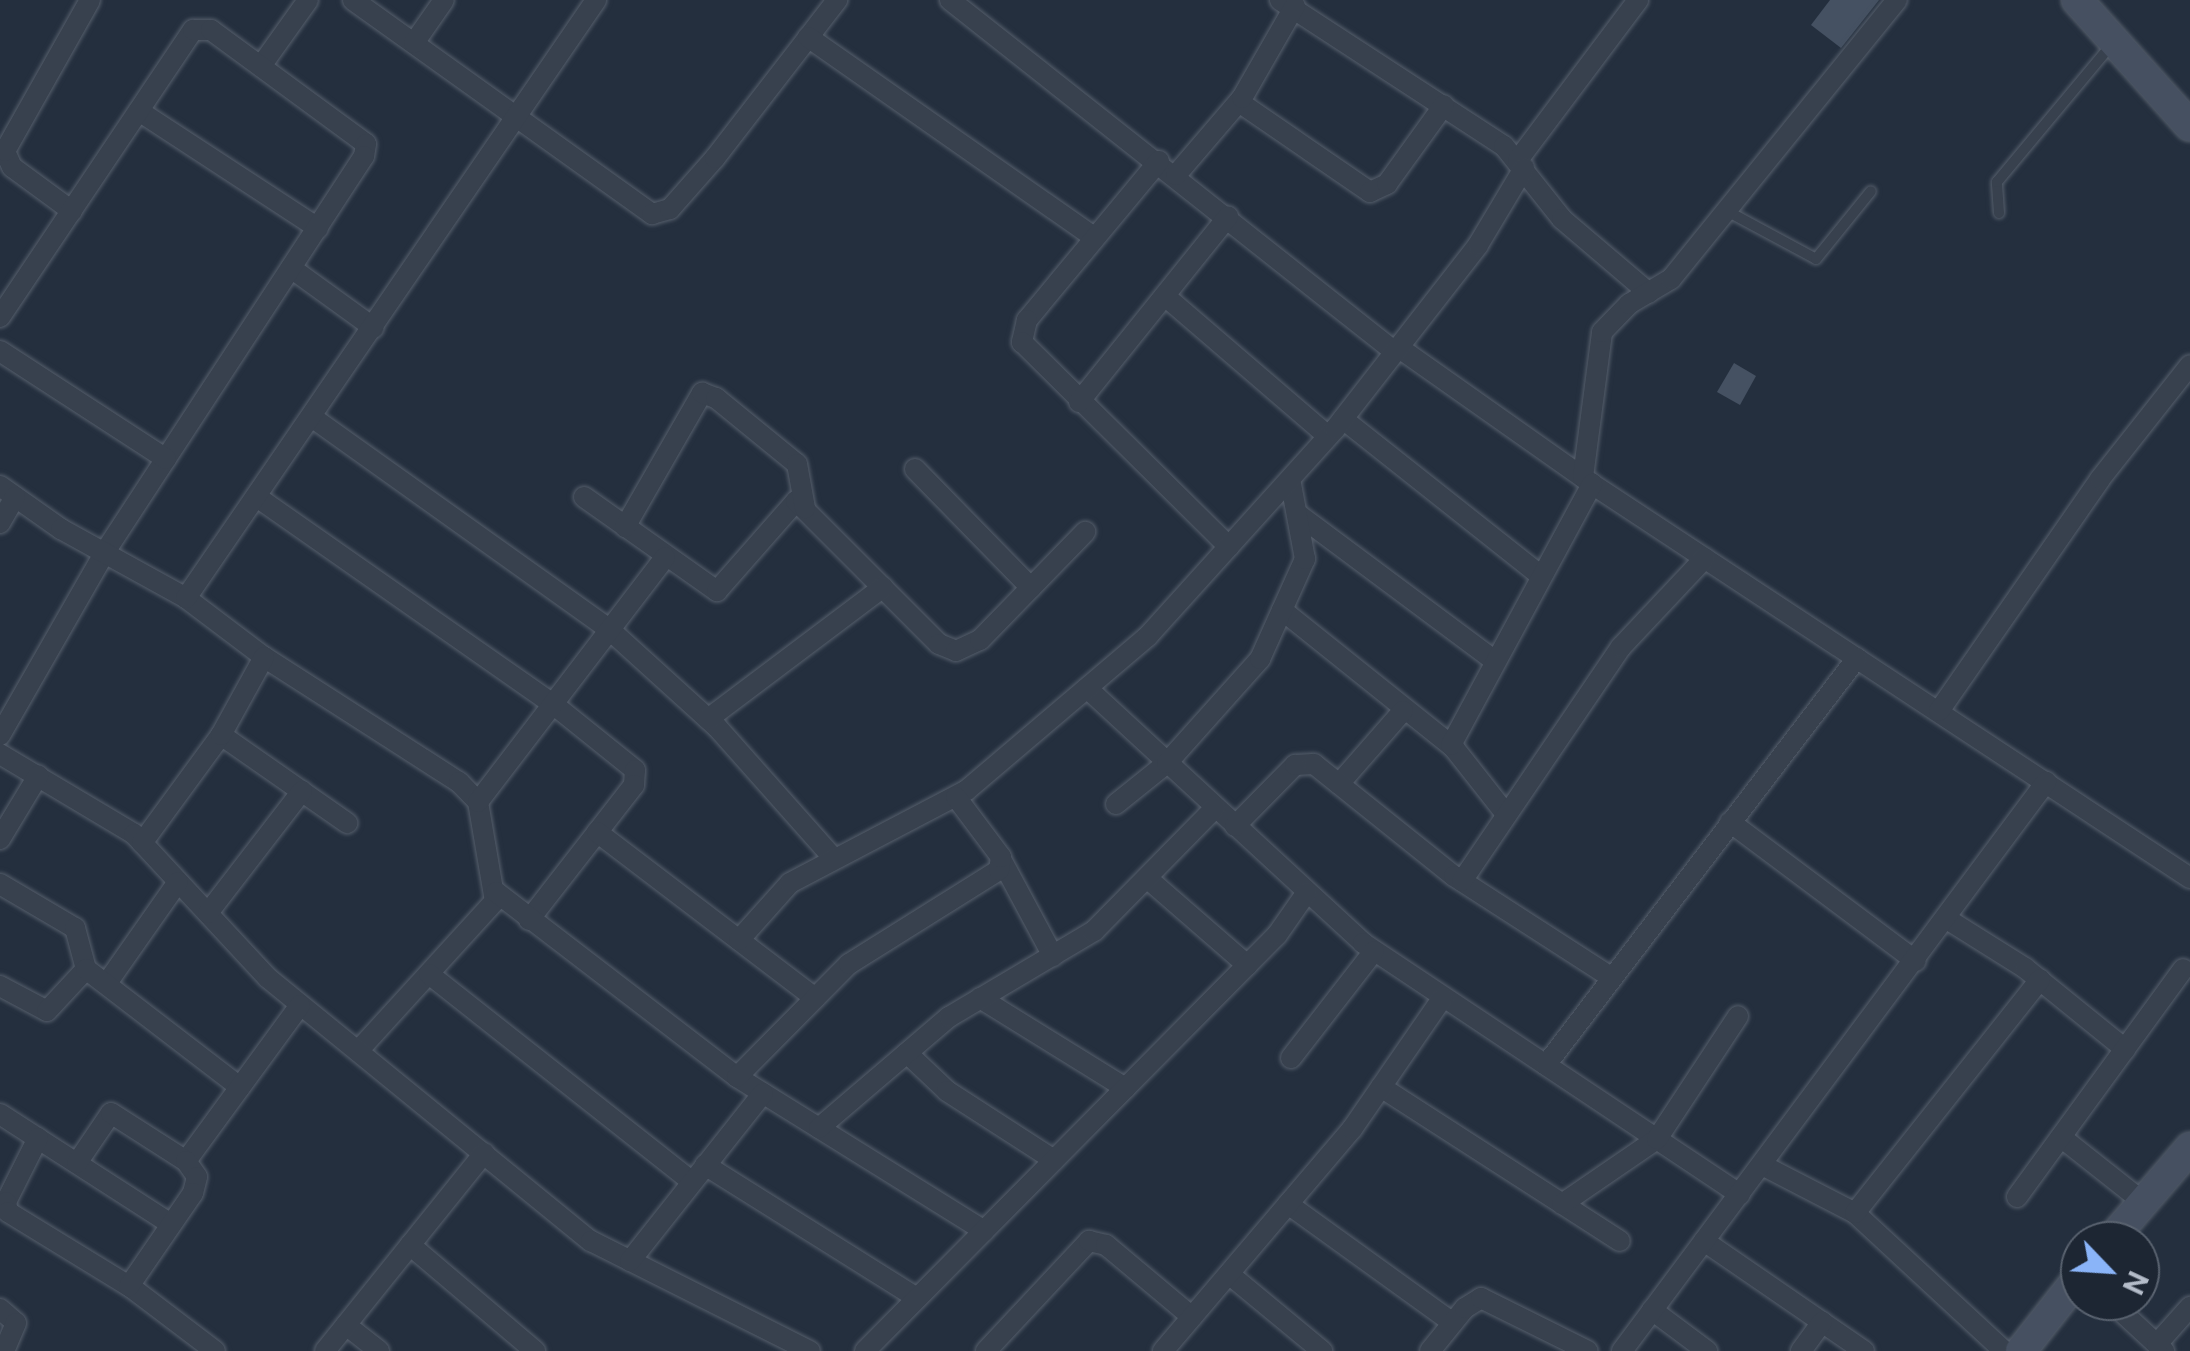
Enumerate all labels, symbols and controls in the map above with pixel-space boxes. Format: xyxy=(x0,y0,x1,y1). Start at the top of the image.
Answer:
north arrow xyxy=(2060,1221,2160,1321)
text: N xyxy=(2116,1266,2155,1300)

